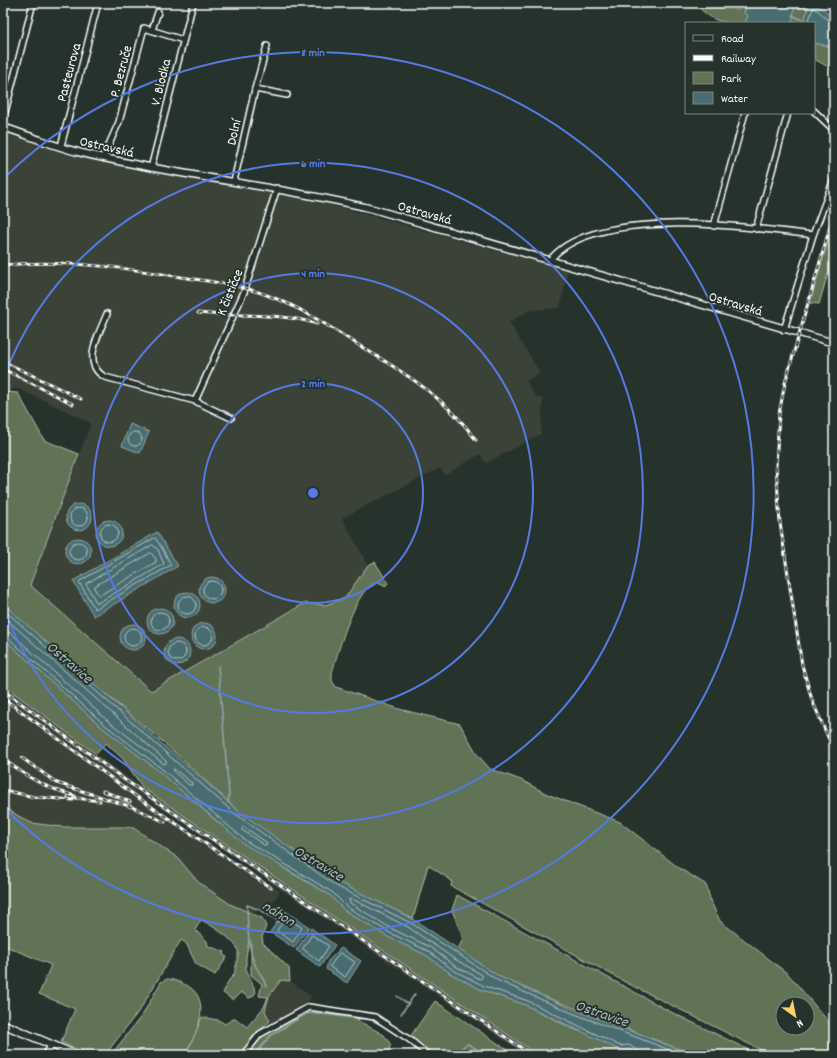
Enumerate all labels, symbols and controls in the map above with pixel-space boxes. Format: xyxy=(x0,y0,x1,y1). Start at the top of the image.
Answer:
legend xyxy=(685,22,815,114)
text: Road xyxy=(721,31,743,48)
street label: Pasteurova xyxy=(53,41,87,104)
street label: P. Bezruče xyxy=(105,43,138,100)
text: 8 min xyxy=(301,45,325,62)
text: Railway xyxy=(721,51,757,68)
street label: V. Blodka xyxy=(147,57,177,108)
text: Park xyxy=(721,71,742,88)
text: Water xyxy=(721,91,748,108)
street label: Dolní xyxy=(222,116,248,147)
street label: Ostravská xyxy=(77,132,136,164)
text: 6 min xyxy=(301,156,326,173)
street label: Ostravská xyxy=(395,197,454,231)
street label: K čističce xyxy=(212,266,249,319)
text: 4 min xyxy=(301,266,325,283)
street label: Ostravská xyxy=(706,287,765,323)
text: 2 min xyxy=(301,376,325,393)
centre of rings xyxy=(306,486,320,500)
water label: Ostravice xyxy=(41,637,98,691)
water label: Ostravice xyxy=(289,841,348,889)
water label: náhon xyxy=(257,896,299,934)
water label: Ostravice xyxy=(572,996,632,1035)
north arrow xyxy=(775,996,815,1036)
text: N xyxy=(792,1015,806,1031)

